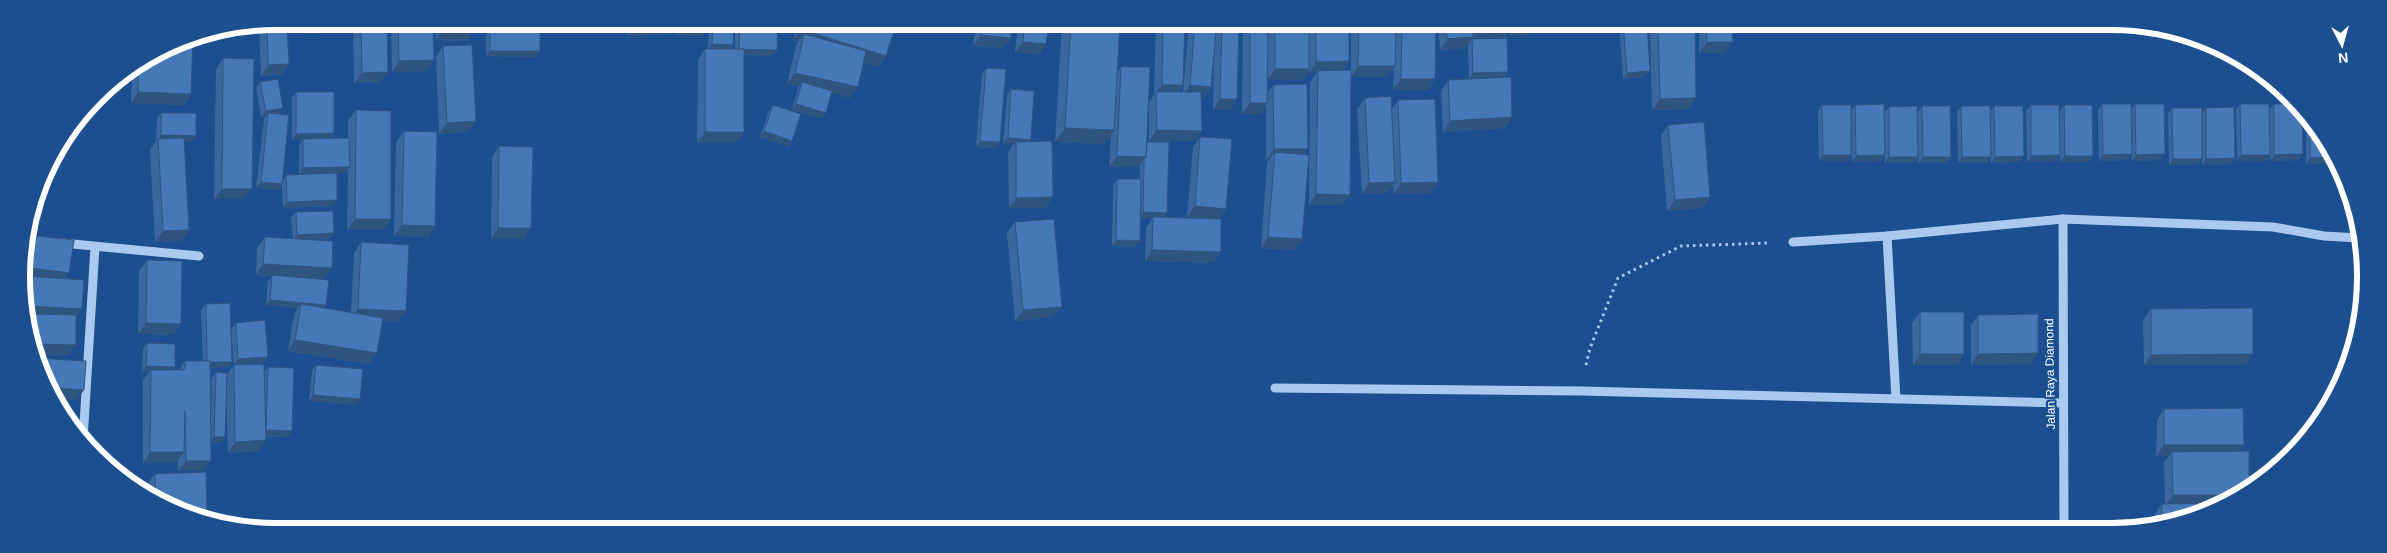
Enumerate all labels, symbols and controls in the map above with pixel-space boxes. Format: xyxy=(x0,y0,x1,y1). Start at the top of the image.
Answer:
north arrow xyxy=(2317,20,2367,70)
text: N xyxy=(2337,49,2349,66)
street label: Jalan Raya Diamond xyxy=(2042,318,2058,430)

